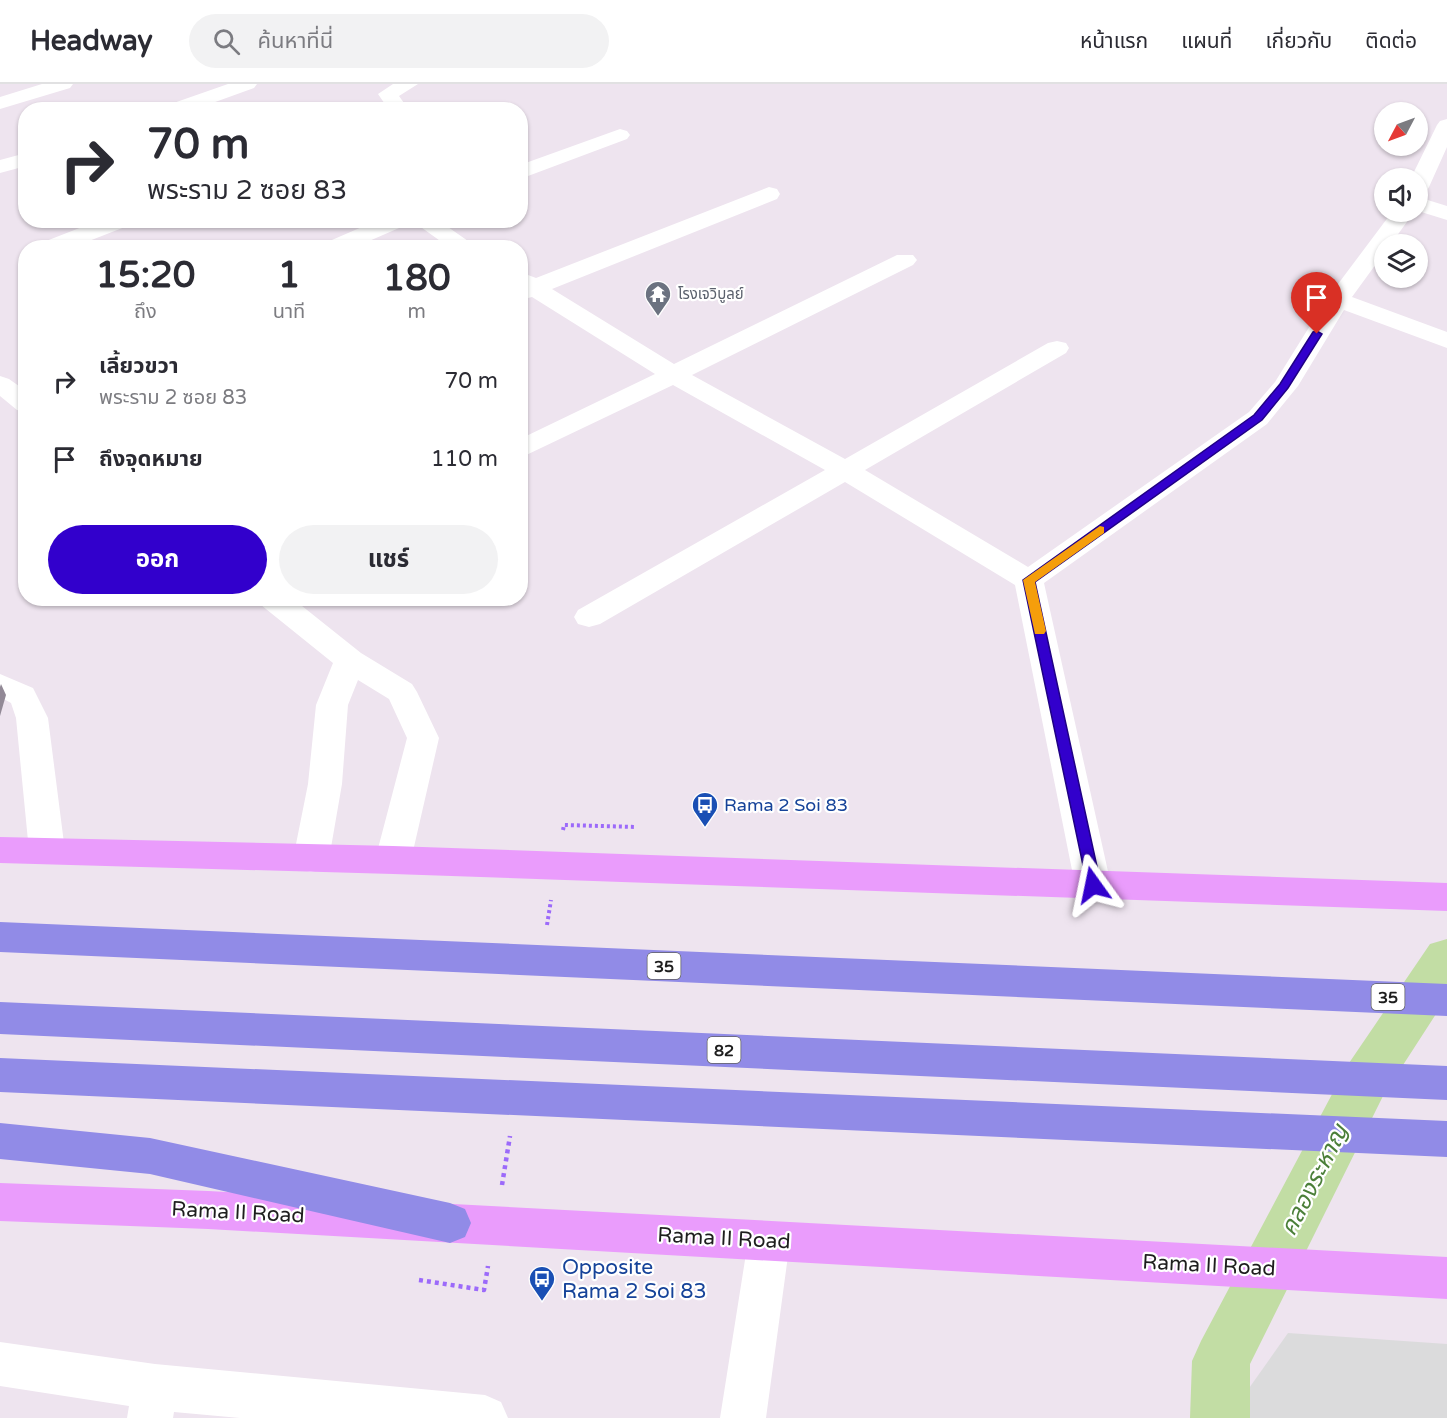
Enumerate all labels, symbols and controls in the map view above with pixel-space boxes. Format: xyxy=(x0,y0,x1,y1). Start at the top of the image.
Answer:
search box xyxy=(189,14,609,68)
text: Headway xyxy=(30,24,153,58)
icon: search xyxy=(210,25,243,58)
text: ค้นหาที่นี่ xyxy=(258,28,333,54)
text: หน้าแรก xyxy=(1080,29,1148,54)
text: แผนที่ xyxy=(1181,29,1232,54)
text: เกี่ยวกับ xyxy=(1265,29,1332,54)
text: ติดต่อ xyxy=(1365,29,1417,54)
north arrow xyxy=(1374,102,1428,156)
map controls xyxy=(1374,102,1428,288)
text: 70 m xyxy=(147,119,249,170)
icon: right xyxy=(48,126,126,204)
button: sound xyxy=(1374,168,1428,222)
text: พระราม 2 ซอย 83 xyxy=(147,174,347,207)
button: layers xyxy=(1374,234,1428,288)
text: 15:20 xyxy=(95,254,195,297)
text: 1 xyxy=(278,254,300,297)
text: 180 xyxy=(383,257,451,300)
pin xyxy=(1291,272,1342,334)
temple icon: โรงเจวิบูลย์ xyxy=(643,279,673,317)
icon: arrive xyxy=(1300,281,1333,314)
place label: โรงเจวิบูลย์ xyxy=(678,285,744,303)
text: ถึง xyxy=(134,300,157,324)
text: นาที xyxy=(273,300,305,324)
text: m xyxy=(407,300,426,324)
text: เลี้ยวขวา xyxy=(99,353,179,379)
icon: right xyxy=(48,365,81,398)
text: 70 m xyxy=(444,368,498,394)
text: พระราม 2 ซอย 83 xyxy=(99,386,247,410)
icon: arrive xyxy=(48,443,81,476)
text: ถึงจุดหมาย xyxy=(99,446,203,472)
text: 110 m xyxy=(431,446,498,472)
button: ออก xyxy=(48,525,267,594)
button: แชร์ xyxy=(279,525,498,594)
bus stop icon: Rama 2 Soi 83 xyxy=(690,790,720,828)
place label: Rama 2 Soi 83 xyxy=(724,794,848,816)
position arrow xyxy=(1061,853,1125,917)
road number: 35 xyxy=(648,953,680,979)
road number: 35 xyxy=(1372,984,1404,1010)
road number: 82 xyxy=(708,1037,740,1063)
water label: คลองระหาญ xyxy=(1274,1119,1355,1241)
street label: Rama II Road xyxy=(171,1197,305,1228)
street label: Rama II Road xyxy=(657,1223,791,1254)
street label: Rama II Road xyxy=(1142,1250,1276,1281)
place label: Opposite Rama 2 Soi 83 xyxy=(562,1255,707,1304)
bus stop icon: Opposite Rama 2 Soi 83 xyxy=(527,1264,557,1302)

